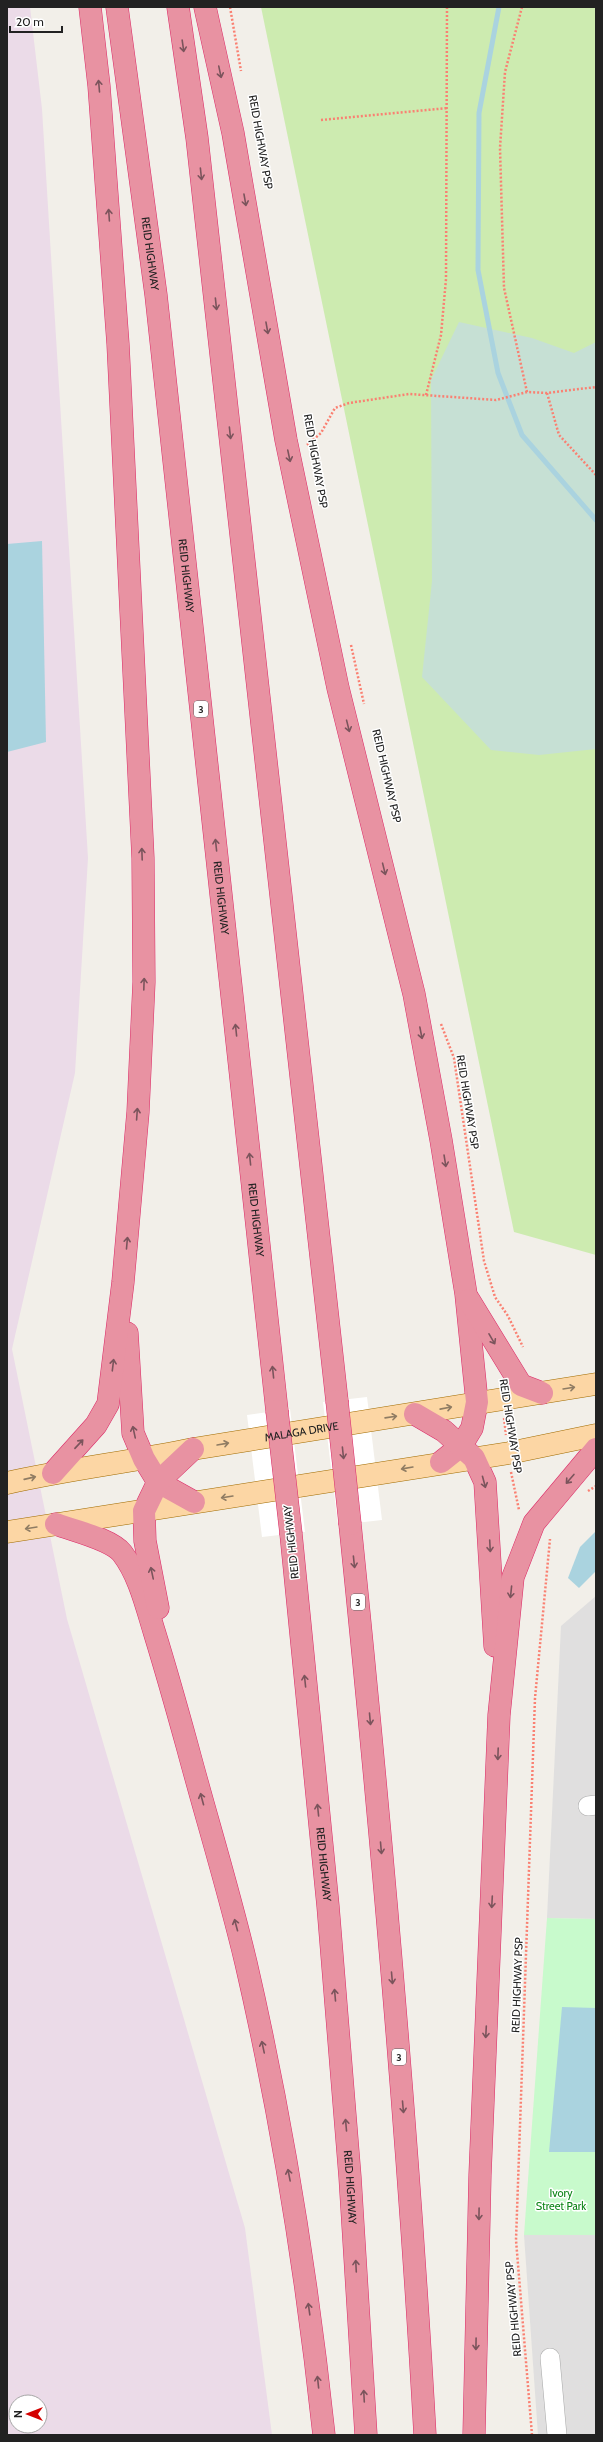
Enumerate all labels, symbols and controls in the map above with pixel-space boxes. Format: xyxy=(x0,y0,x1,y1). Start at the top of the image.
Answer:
scale bar xyxy=(10,8,62,34)
text: 20 m xyxy=(16,14,44,29)
one-way arrow xyxy=(179,39,187,52)
one-way arrow xyxy=(216,66,224,79)
one-way arrow xyxy=(95,80,103,93)
street label: REID HIGHWAY PSP xyxy=(246,94,276,191)
one-way arrow xyxy=(197,167,205,180)
one-way arrow xyxy=(241,193,249,206)
one-way arrow xyxy=(105,209,112,222)
street label: REID HIGHWAY xyxy=(139,216,162,292)
one-way arrow xyxy=(212,297,219,310)
one-way arrow xyxy=(263,321,271,334)
street label: REID HIGHWAY PSP xyxy=(301,413,331,510)
one-way arrow xyxy=(226,426,234,439)
one-way arrow xyxy=(286,449,294,462)
street label: REID HIGHWAY xyxy=(175,538,197,614)
road number: 3 xyxy=(194,701,208,717)
one-way arrow xyxy=(344,719,352,732)
street label: REID HIGHWAY PSP xyxy=(369,728,405,825)
one-way arrow xyxy=(212,839,219,852)
one-way arrow xyxy=(139,848,146,861)
street label: REID HIGHWAY xyxy=(210,860,232,936)
one-way arrow xyxy=(380,862,388,875)
one-way arrow xyxy=(140,978,148,991)
one-way arrow xyxy=(232,1024,240,1037)
one-way arrow xyxy=(417,1026,425,1039)
street label: REID HIGHWAY PSP xyxy=(454,1054,482,1151)
one-way arrow xyxy=(134,1108,141,1121)
one-way arrow xyxy=(246,1153,254,1166)
one-way arrow xyxy=(441,1154,449,1167)
street label: REID HIGHWAY xyxy=(245,1182,267,1258)
one-way arrow xyxy=(123,1237,130,1250)
one-way arrow xyxy=(489,1333,497,1345)
one-way arrow xyxy=(109,1359,116,1372)
one-way arrow xyxy=(269,1366,277,1379)
street label: REID HIGHWAY PSP xyxy=(497,1378,525,1475)
one-way arrow xyxy=(562,1384,575,1392)
one-way arrow xyxy=(439,1404,452,1412)
one-way arrow xyxy=(384,1413,397,1421)
street label: MALAGA DRIVE xyxy=(263,1419,340,1444)
one-way arrow xyxy=(130,1426,138,1439)
one-way arrow xyxy=(74,1439,84,1449)
one-way arrow xyxy=(216,1439,229,1447)
one-way arrow xyxy=(339,1446,347,1459)
one-way arrow xyxy=(400,1464,413,1472)
one-way arrow xyxy=(23,1473,36,1481)
one-way arrow xyxy=(566,1473,575,1484)
one-way arrow xyxy=(480,1475,488,1488)
one-way arrow xyxy=(220,1493,233,1501)
street label: REID HIGHWAY xyxy=(280,1504,302,1580)
one-way arrow xyxy=(25,1524,38,1532)
one-way arrow xyxy=(486,1539,493,1552)
one-way arrow xyxy=(351,1555,358,1568)
one-way arrow xyxy=(147,1567,155,1580)
one-way arrow xyxy=(508,1585,515,1598)
road number: 3 xyxy=(351,1594,365,1610)
one-way arrow xyxy=(302,1675,309,1688)
one-way arrow xyxy=(366,1712,373,1725)
one-way arrow xyxy=(494,1747,501,1760)
one-way arrow xyxy=(197,1793,205,1806)
one-way arrow xyxy=(315,1804,322,1817)
street label: REID HIGHWAY xyxy=(313,1827,335,1903)
one-way arrow xyxy=(377,1841,384,1854)
one-way arrow xyxy=(488,1895,496,1908)
one-way arrow xyxy=(232,1919,239,1932)
street label: REID HIGHWAY PSP xyxy=(508,1936,526,2033)
one-way arrow xyxy=(388,1971,396,1984)
one-way arrow xyxy=(332,1989,339,2002)
one-way arrow xyxy=(483,2025,490,2038)
one-way arrow xyxy=(259,2041,267,2054)
road number: 3 xyxy=(392,2049,406,2065)
one-way arrow xyxy=(399,2100,407,2113)
one-way arrow xyxy=(342,2119,350,2132)
street label: REID HIGHWAY xyxy=(341,2150,360,2225)
one-way arrow xyxy=(284,2169,292,2182)
park label: Ivory Street Park xyxy=(536,2186,586,2213)
one-way arrow xyxy=(475,2207,483,2220)
one-way arrow xyxy=(352,2260,359,2273)
street label: REID HIGHWAY PSP xyxy=(502,2260,524,2357)
one-way arrow xyxy=(305,2303,313,2316)
one-way arrow xyxy=(472,2337,480,2350)
one-way arrow xyxy=(314,2376,322,2389)
one-way arrow xyxy=(360,2390,367,2403)
north arrow xyxy=(8,2394,48,2434)
text: N xyxy=(11,2410,25,2418)

